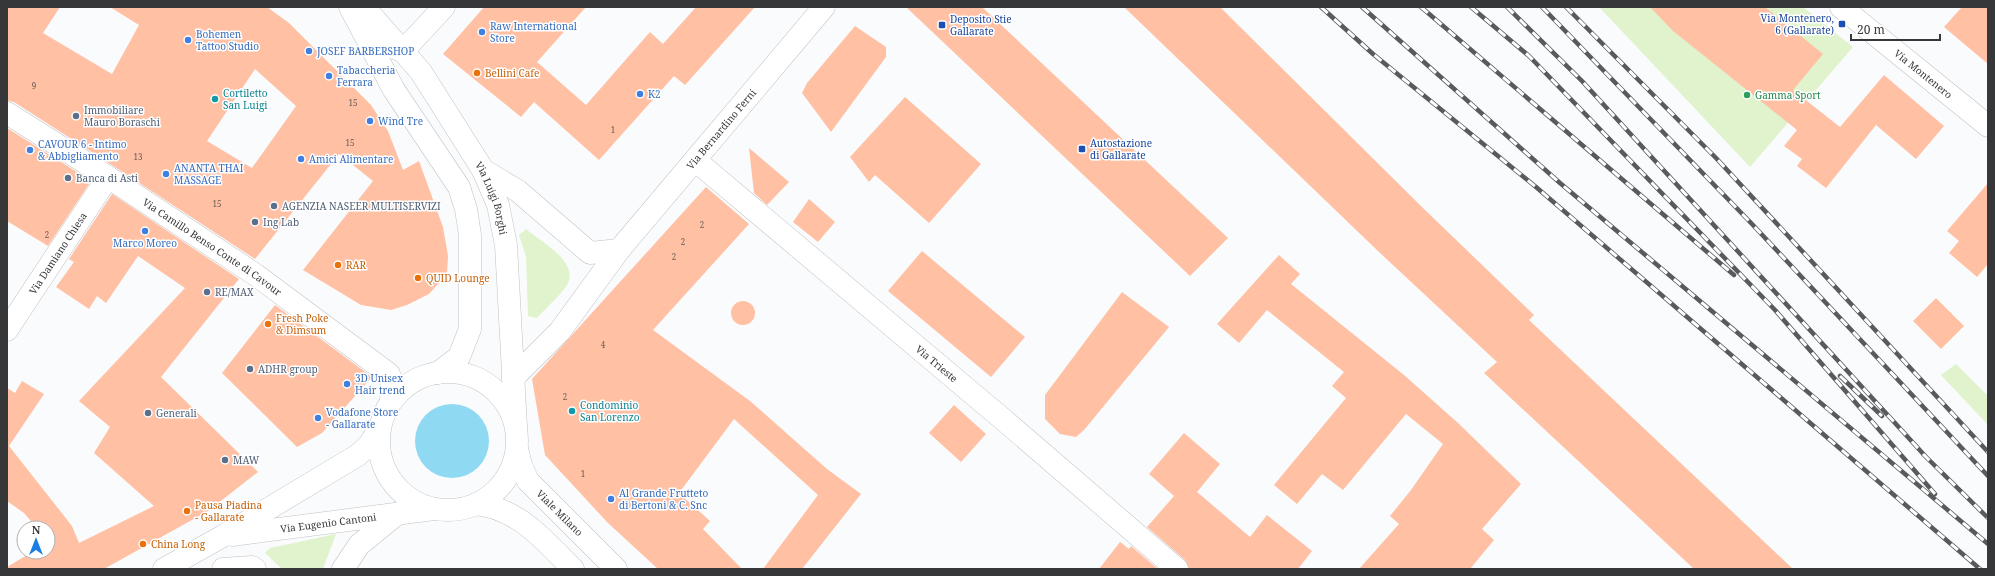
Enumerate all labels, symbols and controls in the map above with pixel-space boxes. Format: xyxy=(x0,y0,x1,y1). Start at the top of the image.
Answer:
place label: Via Montenero, 6 (Gallarate) xyxy=(1761,11,1834,37)
place label: Deposito Stie Gallarate xyxy=(950,12,1012,38)
scale bar xyxy=(1851,16,1940,42)
place label: Raw International Store xyxy=(490,19,577,45)
marker: Via Montenero, 6 (Gallarate) xyxy=(1837,19,1847,29)
marker: Deposito Stie Gallarate xyxy=(937,20,947,30)
text: 20 m xyxy=(1857,21,1885,38)
place label: Bohemen Tattoo Studio xyxy=(196,27,259,53)
marker: Raw International Store xyxy=(477,27,487,37)
marker: Bohemen Tattoo Studio xyxy=(183,35,193,45)
place label: JOSEF BARBERSHOP xyxy=(316,44,414,58)
marker: JOSEF BARBERSHOP xyxy=(304,46,314,56)
street label: Via Montenero xyxy=(1891,46,1956,102)
place label: Tabaccheria Ferrara xyxy=(337,63,396,89)
place label: Bellini Cafe xyxy=(485,66,539,80)
marker: Bellini Cafe xyxy=(472,68,482,78)
marker: Tabaccheria Ferrara xyxy=(324,71,334,81)
house number: 9 xyxy=(32,80,36,91)
street label: Via Bernardino Ferni xyxy=(683,85,760,172)
place label: Cortiletto San Luigi xyxy=(223,86,268,112)
place label: K2 xyxy=(648,87,661,101)
place label: Gamma Sport xyxy=(1755,88,1821,102)
marker: K2 xyxy=(635,89,645,99)
marker: Gamma Sport xyxy=(1742,90,1752,100)
marker: Cortiletto San Luigi xyxy=(210,94,220,104)
house number: 15 xyxy=(349,97,357,108)
place label: Immobiliare Mauro Boraschi xyxy=(84,103,161,129)
marker: Immobiliare Mauro Boraschi xyxy=(71,111,81,121)
place label: Wind Tre xyxy=(378,114,423,128)
marker: Wind Tre xyxy=(365,116,375,126)
house number: 1 xyxy=(611,124,615,135)
place label: Autostazione di Gallarate xyxy=(1090,136,1152,162)
place label: CAVOUR 6 - Intimo & Abbigliamento xyxy=(38,137,127,163)
house number: 15 xyxy=(346,137,354,148)
marker: Autostazione di Gallarate xyxy=(1077,144,1087,154)
marker: CAVOUR 6 - Intimo & Abbigliamento xyxy=(25,145,35,155)
house number: 13 xyxy=(134,151,143,162)
place label: Amici Alimentare xyxy=(309,152,393,166)
marker: Amici Alimentare xyxy=(296,154,306,164)
street label: Via Luigi Borghi xyxy=(472,159,511,237)
place label: ANANTA THAI MASSAGE xyxy=(174,161,244,187)
marker: ANANTA THAI MASSAGE xyxy=(161,169,171,179)
place label: Banca di Asti xyxy=(76,171,139,185)
marker: Banca di Asti xyxy=(63,173,73,183)
street label: Via Camillo Benso Conte di Cavour xyxy=(140,195,285,299)
house number: 15 xyxy=(213,198,221,209)
place label: AGENZIA NASEER MULTISERVIZI xyxy=(282,199,441,213)
marker: AGENZIA NASEER MULTISERVIZI xyxy=(269,201,279,211)
street label: Via Damiano Chiesa xyxy=(26,209,90,297)
place label: Ing Lab xyxy=(263,215,299,229)
marker: Ing Lab xyxy=(250,217,260,227)
house number: 2 xyxy=(700,219,704,230)
marker: Marco Moreo xyxy=(140,226,150,236)
house number: 2 xyxy=(45,229,49,240)
place label: Marco Moreo xyxy=(113,236,177,250)
house number: 2 xyxy=(681,236,685,247)
house number: 2 xyxy=(672,251,676,262)
place label: RAR xyxy=(346,258,367,272)
marker: RAR xyxy=(333,260,343,270)
place label: QUID Lounge xyxy=(426,271,490,285)
marker: QUID Lounge xyxy=(413,273,423,283)
place label: RE/MAX xyxy=(215,285,254,299)
marker: RE/MAX xyxy=(202,287,212,297)
place label: Fresh Poke & Dimsum xyxy=(276,311,328,337)
marker: Fresh Poke & Dimsum xyxy=(263,319,273,329)
house number: 4 xyxy=(601,339,606,350)
street label: Via Trieste xyxy=(913,342,961,385)
place label: ADHR group xyxy=(258,362,318,376)
marker: ADHR group xyxy=(245,364,255,374)
place label: 3D Unisex Hair trend xyxy=(355,371,405,397)
marker: 3D Unisex Hair trend xyxy=(342,379,352,389)
house number: 2 xyxy=(563,391,567,402)
place label: Condominio San Lorenzo xyxy=(580,398,640,424)
place label: Vodafone Store - Gallarate xyxy=(326,405,398,431)
place label: Generali xyxy=(156,406,198,420)
marker: Condominio San Lorenzo xyxy=(567,406,577,416)
marker: Generali xyxy=(143,408,153,418)
marker: Vodafone Store - Gallarate xyxy=(313,413,323,423)
place label: MAW xyxy=(233,453,260,467)
marker: MAW xyxy=(220,455,230,465)
house number: 1 xyxy=(581,468,585,479)
place label: Al Grande Frutteto di Bertoni & C. Snc xyxy=(619,486,708,512)
street label: Viale Milano xyxy=(534,487,586,539)
marker: Al Grande Frutteto di Bertoni & C. Snc xyxy=(606,494,616,504)
place label: Pausa Piadina - Gallarate xyxy=(195,498,262,524)
marker: Pausa Piadina - Gallarate xyxy=(182,506,192,516)
street label: Via Eugenio Cantoni xyxy=(279,509,378,536)
north arrow xyxy=(16,520,56,560)
text: N xyxy=(32,522,41,537)
place label: China Long xyxy=(151,537,206,551)
marker: China Long xyxy=(138,539,148,549)

